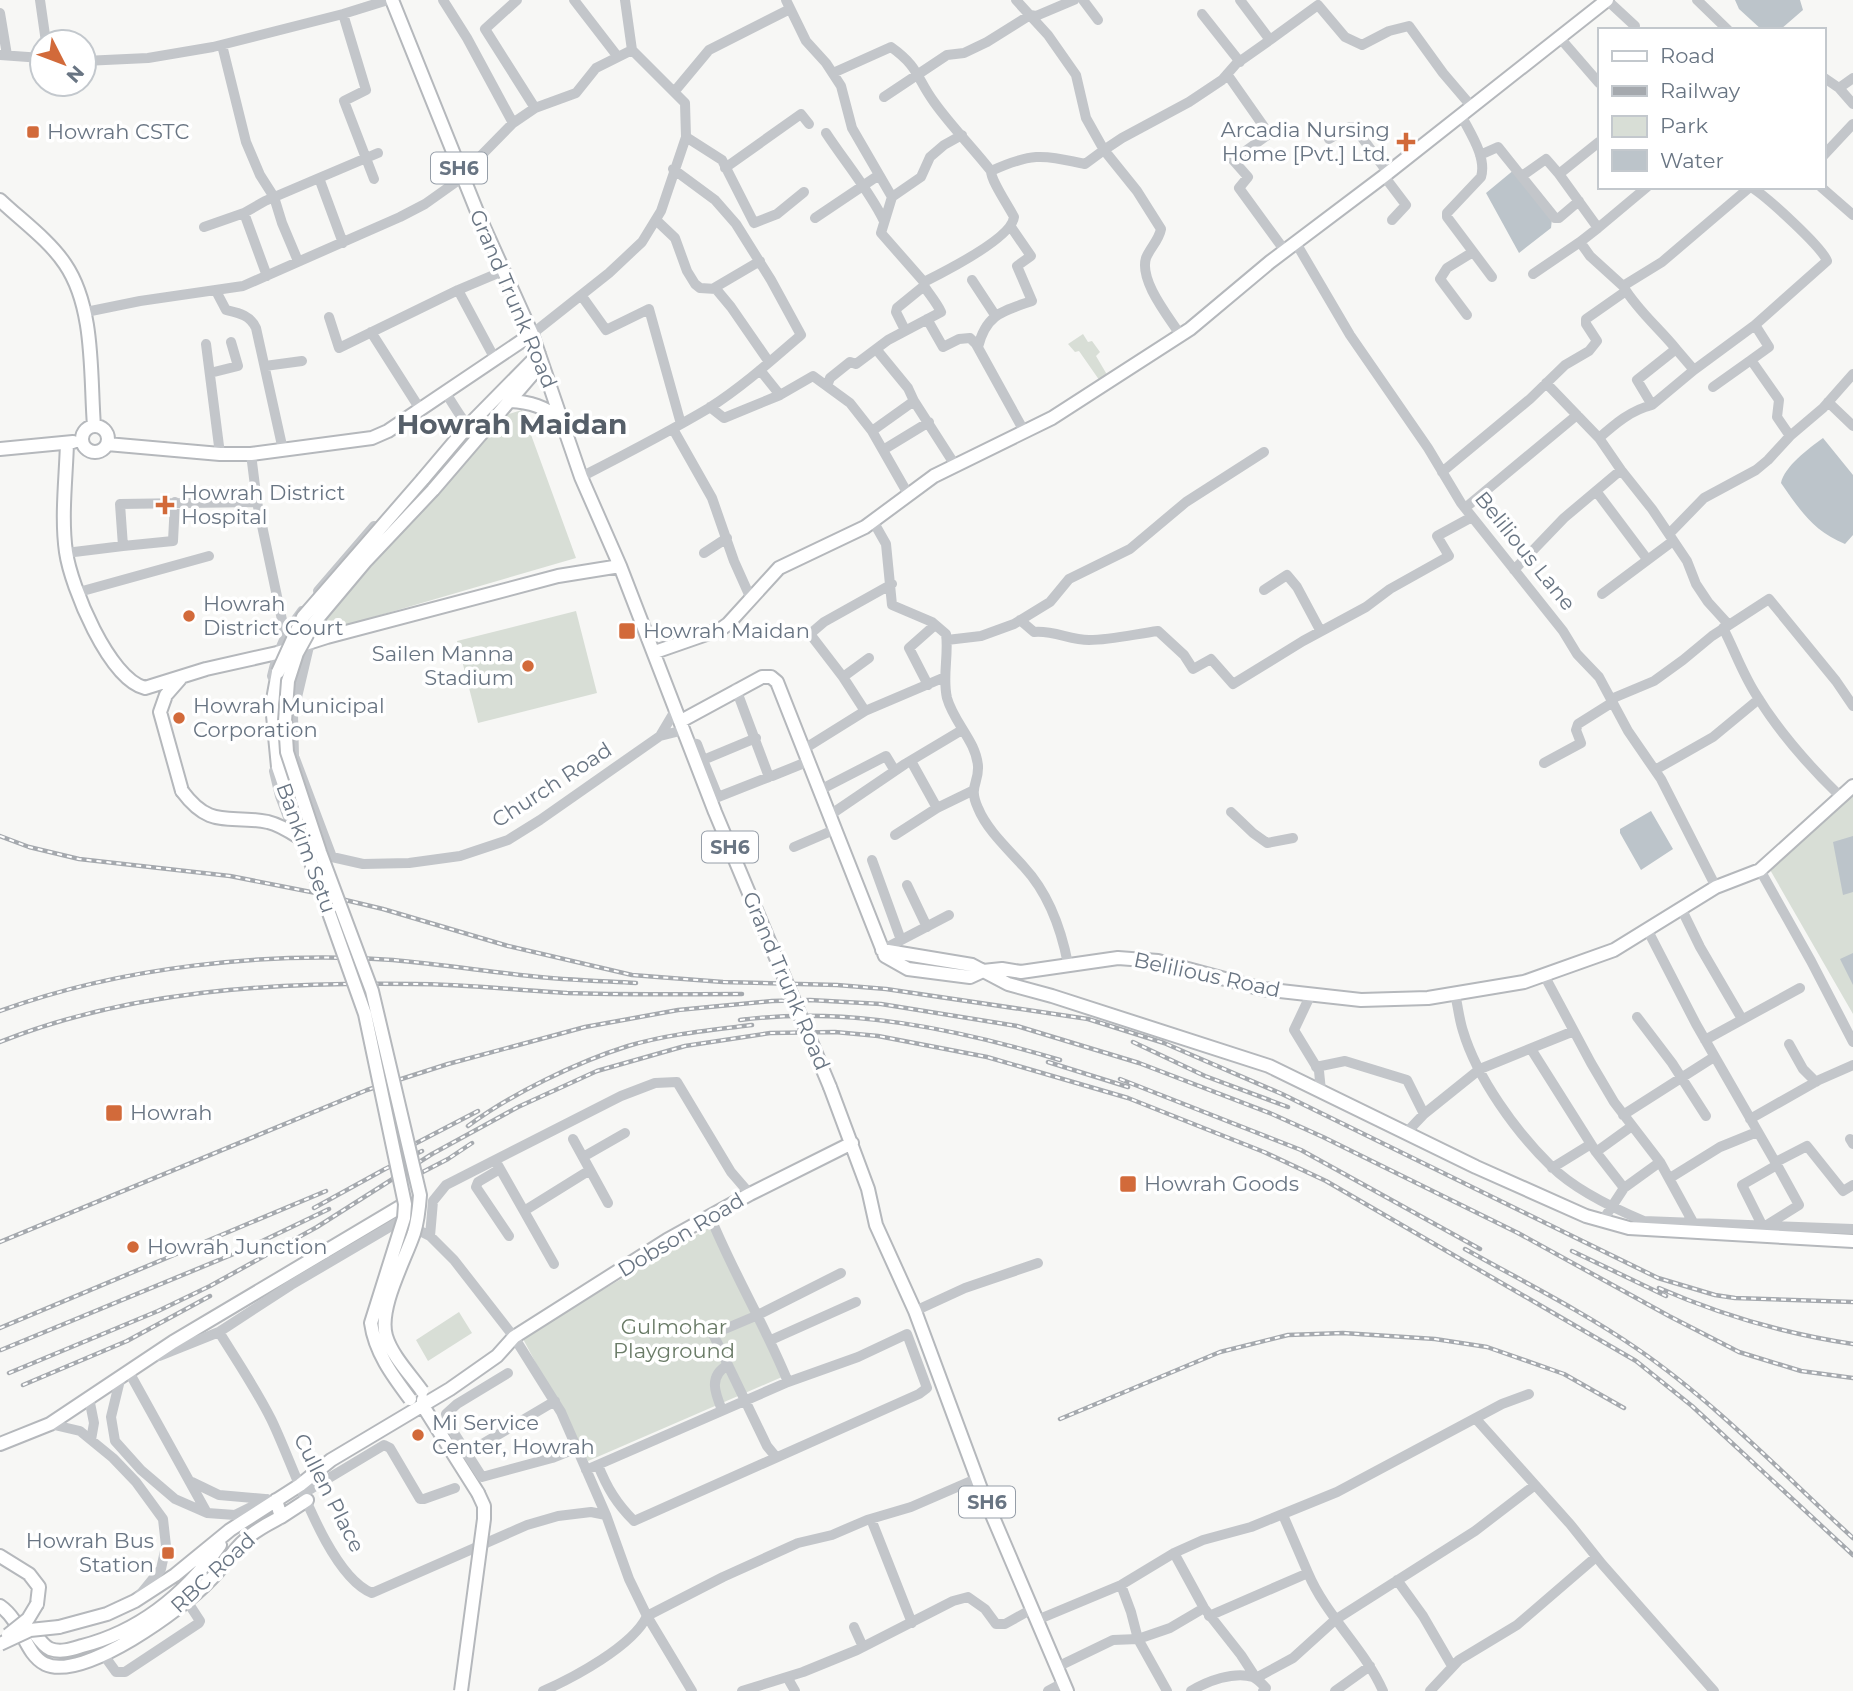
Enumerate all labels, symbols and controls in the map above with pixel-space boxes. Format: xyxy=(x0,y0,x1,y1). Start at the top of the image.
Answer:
north arrow xyxy=(28,28,98,98)
legend xyxy=(1598,28,1825,189)
text: Road xyxy=(1660,43,1715,68)
text: N xyxy=(62,61,89,87)
text: Railway xyxy=(1660,78,1741,103)
text: Park xyxy=(1660,113,1708,138)
place label: Arcadia Nursing Home [Pvt.] Ltd. xyxy=(1221,117,1390,166)
place label: Howrah CSTC xyxy=(47,119,189,144)
marker: Howrah CSTC xyxy=(25,124,41,140)
marker: Arcadia Nursing Home [Pvt.] Ltd. xyxy=(1396,132,1416,152)
text: Water xyxy=(1660,148,1724,173)
road number: SH6 xyxy=(431,152,487,184)
street label: Grand Trunk Road xyxy=(465,206,562,392)
district label: Howrah Maidan xyxy=(397,407,627,441)
place label: Howrah District Hospital xyxy=(181,480,345,529)
street label: Belilious Lane xyxy=(1470,486,1581,615)
marker: Howrah District Hospital xyxy=(155,495,175,515)
place label: Howrah District Court xyxy=(203,591,344,640)
marker: Howrah District Court xyxy=(181,608,197,624)
place label: Howrah Maidan xyxy=(643,618,810,643)
marker: Howrah Maidan xyxy=(617,621,637,641)
place label: Sailen Manna Stadium xyxy=(372,641,514,690)
marker: Sailen Manna Stadium xyxy=(520,658,536,674)
place label: Howrah Municipal Corporation xyxy=(193,693,385,742)
marker: Howrah Municipal Corporation xyxy=(171,710,187,726)
street label: Church Road xyxy=(487,737,616,833)
street label: Bankim Setu xyxy=(271,779,342,916)
road number: SH6 xyxy=(702,832,758,862)
street label: Grand Trunk Road xyxy=(738,888,835,1074)
street label: Belilious Road xyxy=(1132,947,1283,1002)
place label: Howrah xyxy=(130,1100,213,1125)
marker: Howrah xyxy=(104,1103,124,1123)
place label: Howrah Goods xyxy=(1144,1171,1299,1196)
marker: Howrah Goods xyxy=(1118,1174,1138,1194)
street label: Dobson Road xyxy=(613,1187,748,1282)
place label: Howrah Junction xyxy=(147,1234,327,1259)
marker: Howrah Junction xyxy=(125,1239,141,1255)
park label: Gulmohar Playground xyxy=(613,1314,735,1363)
place label: Mi Service Center, Howrah xyxy=(432,1410,595,1459)
marker: Mi Service Center, Howrah xyxy=(410,1427,426,1443)
street label: Cullen Place xyxy=(289,1429,370,1556)
road number: SH6 xyxy=(959,1486,1015,1518)
street label: RBC Road xyxy=(165,1527,260,1618)
place label: Howrah Bus Station xyxy=(26,1528,154,1577)
marker: Howrah Bus Station xyxy=(160,1545,176,1561)

